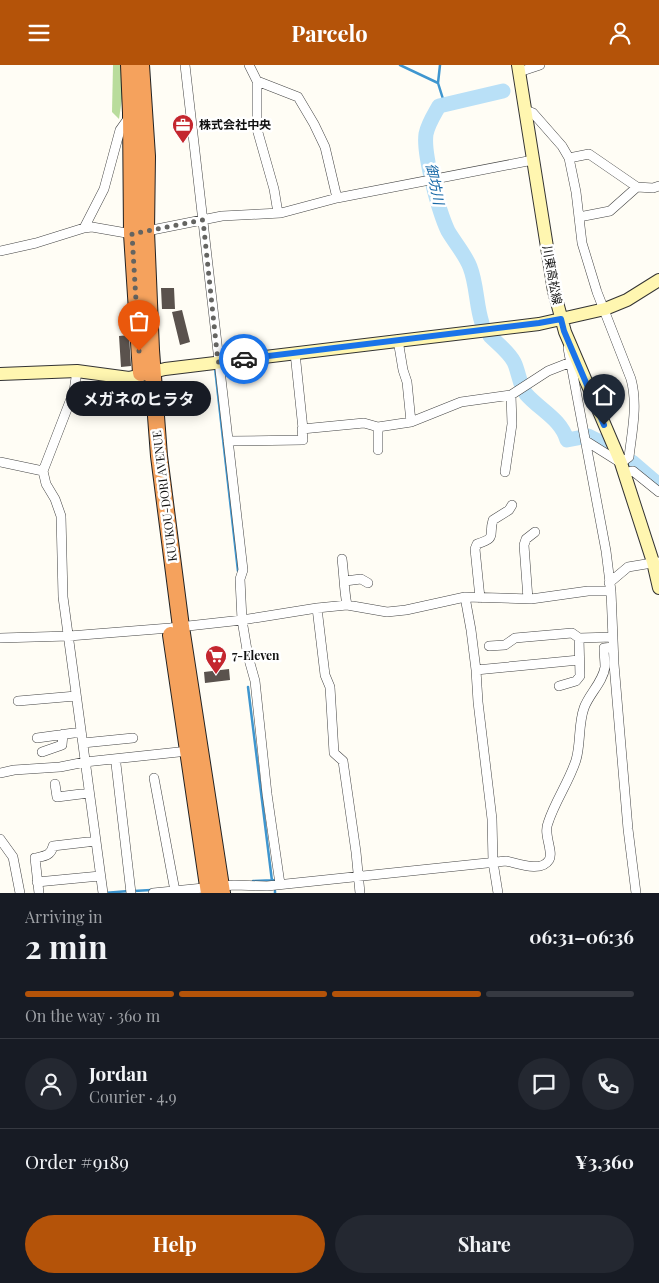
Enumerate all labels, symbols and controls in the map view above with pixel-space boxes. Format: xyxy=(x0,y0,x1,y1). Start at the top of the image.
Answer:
text: Parcelo xyxy=(291,18,368,48)
icon: menu xyxy=(25,19,53,47)
icon: person xyxy=(606,19,634,47)
office icon: 株式会社中央 xyxy=(171,113,195,144)
place label: 株式会社中央 xyxy=(199,116,271,132)
water label: 御坊川 xyxy=(422,161,449,208)
street label: 川東高松線 xyxy=(540,244,566,306)
pin xyxy=(118,300,160,351)
icon: bag xyxy=(125,307,153,335)
courier xyxy=(219,334,269,384)
icon: car xyxy=(230,345,258,373)
pin xyxy=(583,374,625,425)
callout: メガネのヒラタ xyxy=(66,381,212,416)
icon: home xyxy=(590,381,618,409)
text: メガネのヒラタ xyxy=(82,388,195,409)
street label: KUUKOU-DORI AVENUE xyxy=(148,430,180,563)
supermarket icon: 7-Eleven xyxy=(204,644,228,675)
place label: 7-Eleven xyxy=(232,647,280,663)
text: Arriving in xyxy=(25,906,103,927)
text: 06:31–06:36 xyxy=(529,923,634,949)
text: 2 min xyxy=(25,924,108,967)
text: On the way · 360 m xyxy=(25,1005,160,1026)
button: person xyxy=(25,1058,77,1110)
button: chat xyxy=(518,1058,570,1110)
button: phone xyxy=(582,1058,634,1110)
text: Jordan xyxy=(89,1060,148,1086)
text: Courier · 4.9 xyxy=(89,1086,177,1107)
text: Order #9189 xyxy=(25,1148,129,1174)
text: ¥3,360 xyxy=(575,1148,634,1174)
button: Help xyxy=(25,1215,325,1273)
button: Share xyxy=(335,1215,634,1273)

